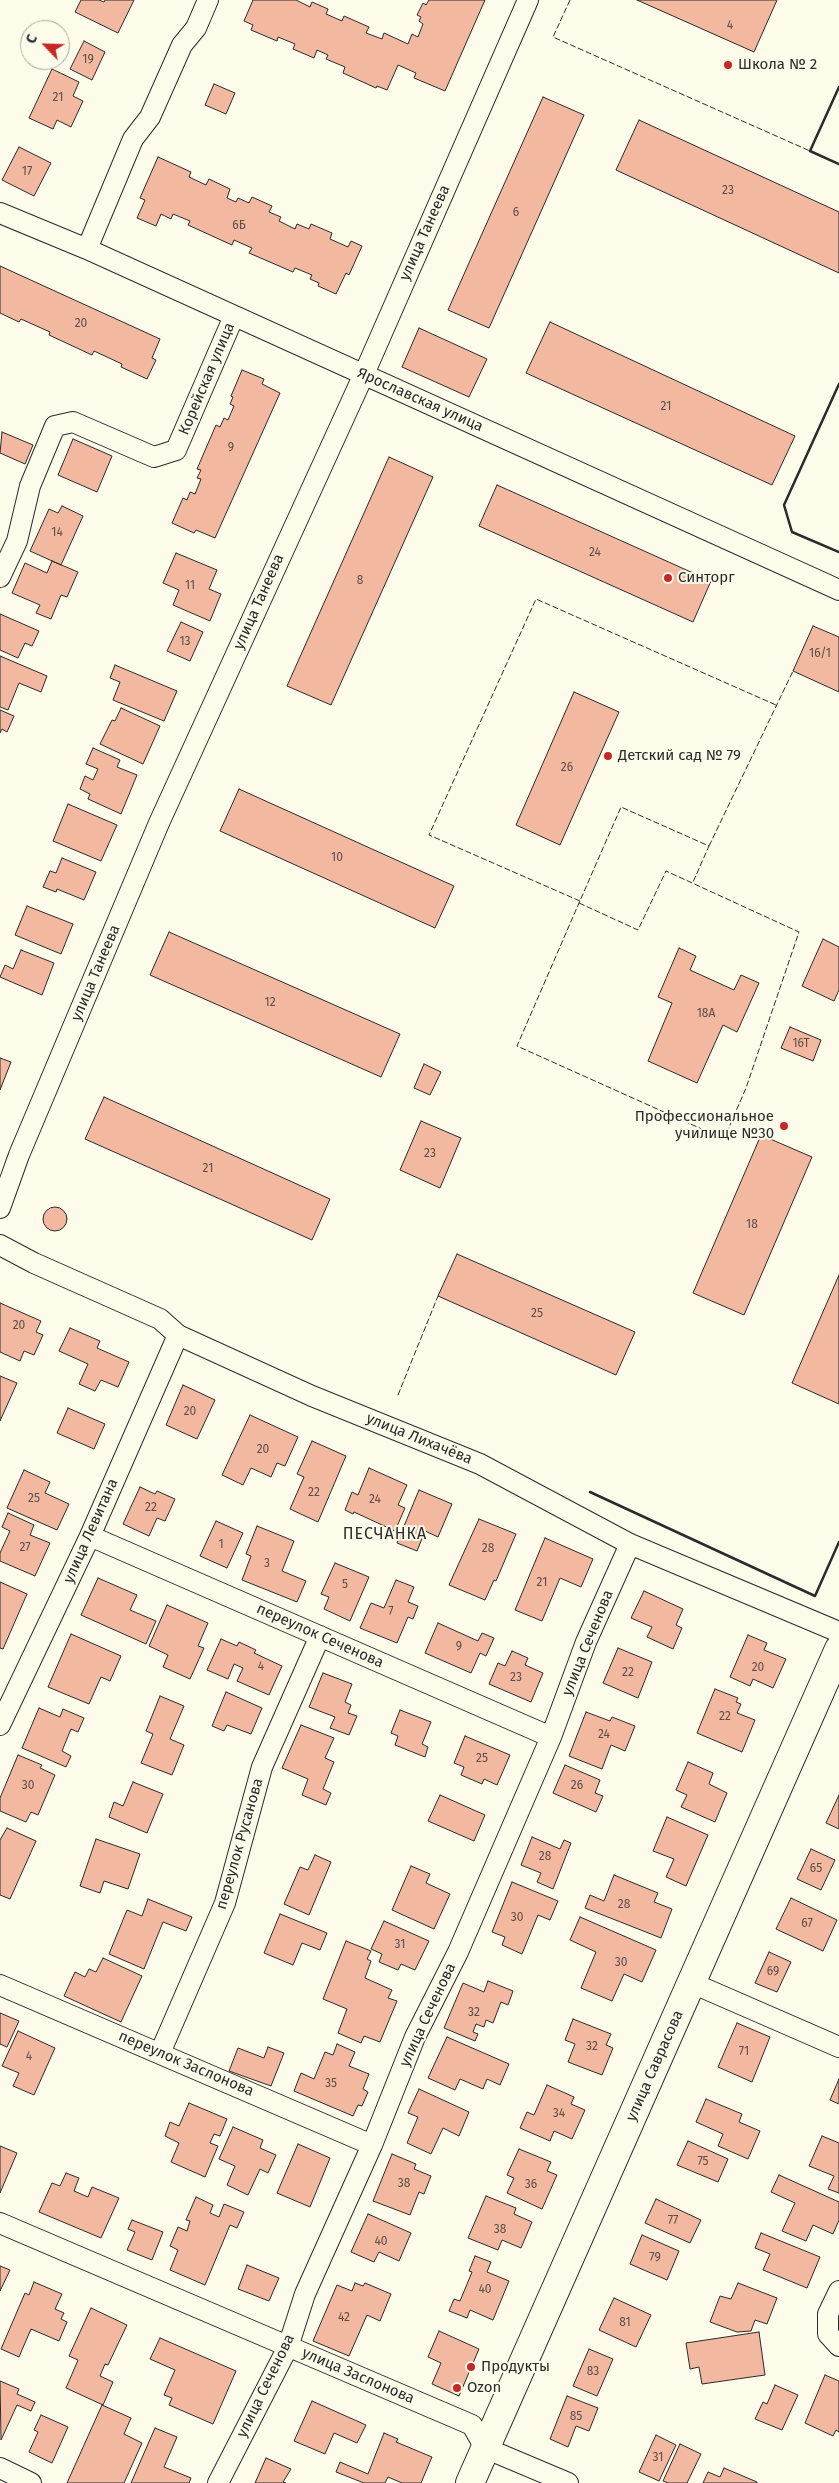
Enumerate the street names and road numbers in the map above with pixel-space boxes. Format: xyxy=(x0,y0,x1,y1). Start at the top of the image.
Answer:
street label: улица Танеева xyxy=(396,182,454,284)
street label: Корейская улица xyxy=(175,320,239,438)
street label: Ярославская улица xyxy=(354,364,486,436)
street label: улица Танеева xyxy=(230,551,288,653)
street label: улица Танеева xyxy=(68,922,124,1024)
street label: улица Лихачёва xyxy=(363,1410,475,1468)
street label: улица Левитана xyxy=(60,1476,122,1586)
street label: улица Сеченова xyxy=(559,1587,617,1699)
street label: переулок Сеченова xyxy=(254,1600,386,1672)
street label: переулок Русанова xyxy=(213,1776,267,1912)
street label: улица Сеченова xyxy=(396,1960,460,2070)
street label: улица Саврасова xyxy=(622,2008,688,2124)
street label: переулок Заслонова xyxy=(116,2027,256,2101)
street label: улица Сеченова xyxy=(233,2331,299,2441)
street label: улица Заслонова xyxy=(299,2344,417,2408)

